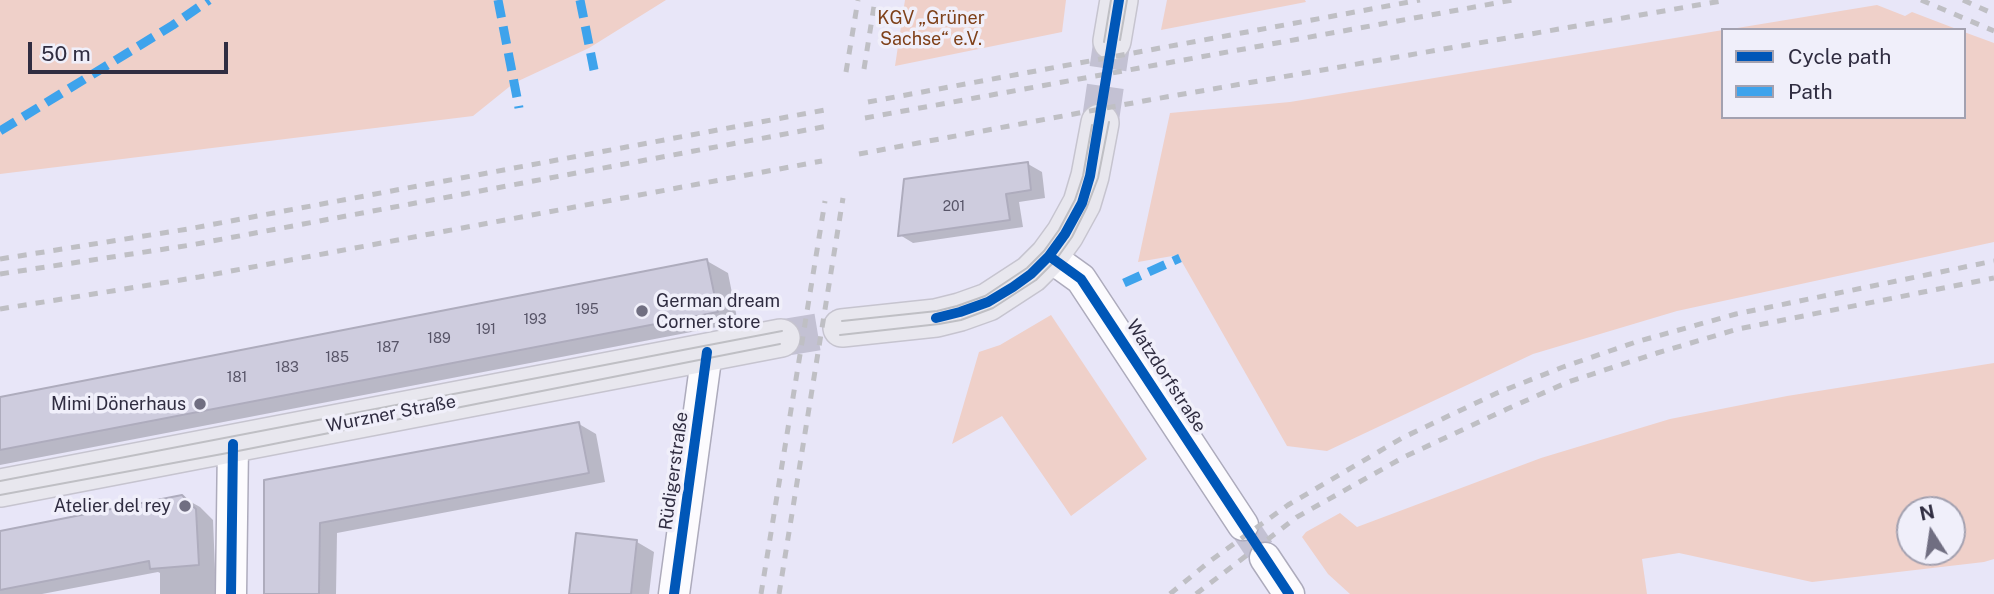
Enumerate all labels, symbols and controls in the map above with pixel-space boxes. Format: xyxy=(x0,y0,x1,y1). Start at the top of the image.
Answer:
park label: KGV „Grüner Sachse“ e.V. xyxy=(877,7,985,50)
scale bar xyxy=(32,28,231,72)
legend xyxy=(1721,28,1966,119)
text: 50 m xyxy=(41,41,91,66)
text: Cycle path xyxy=(1788,44,1891,69)
text: Path xyxy=(1788,79,1833,104)
house number: 201 xyxy=(943,199,965,215)
place label: German dream Corner store xyxy=(656,290,780,332)
house number: 195 xyxy=(575,302,599,318)
marker: German dream Corner store xyxy=(634,303,650,319)
house number: 193 xyxy=(523,312,547,328)
street label: Watzdorfstraße xyxy=(1122,316,1210,436)
house number: 191 xyxy=(476,322,496,338)
house number: 189 xyxy=(427,331,451,347)
house number: 187 xyxy=(377,340,399,356)
house number: 185 xyxy=(325,350,349,366)
house number: 183 xyxy=(275,360,299,376)
house number: 181 xyxy=(227,370,247,386)
street label: Wurzner Straße xyxy=(324,391,458,437)
place label: Mimi Dönerhaus xyxy=(51,393,186,415)
marker: Mimi Dönerhaus xyxy=(192,396,208,412)
street label: Rüdigerstraße xyxy=(655,410,693,532)
place label: Atelier del rey xyxy=(53,495,171,517)
north arrow xyxy=(1896,496,1966,566)
marker: Atelier del rey xyxy=(177,498,193,514)
text: N xyxy=(1917,500,1937,525)

